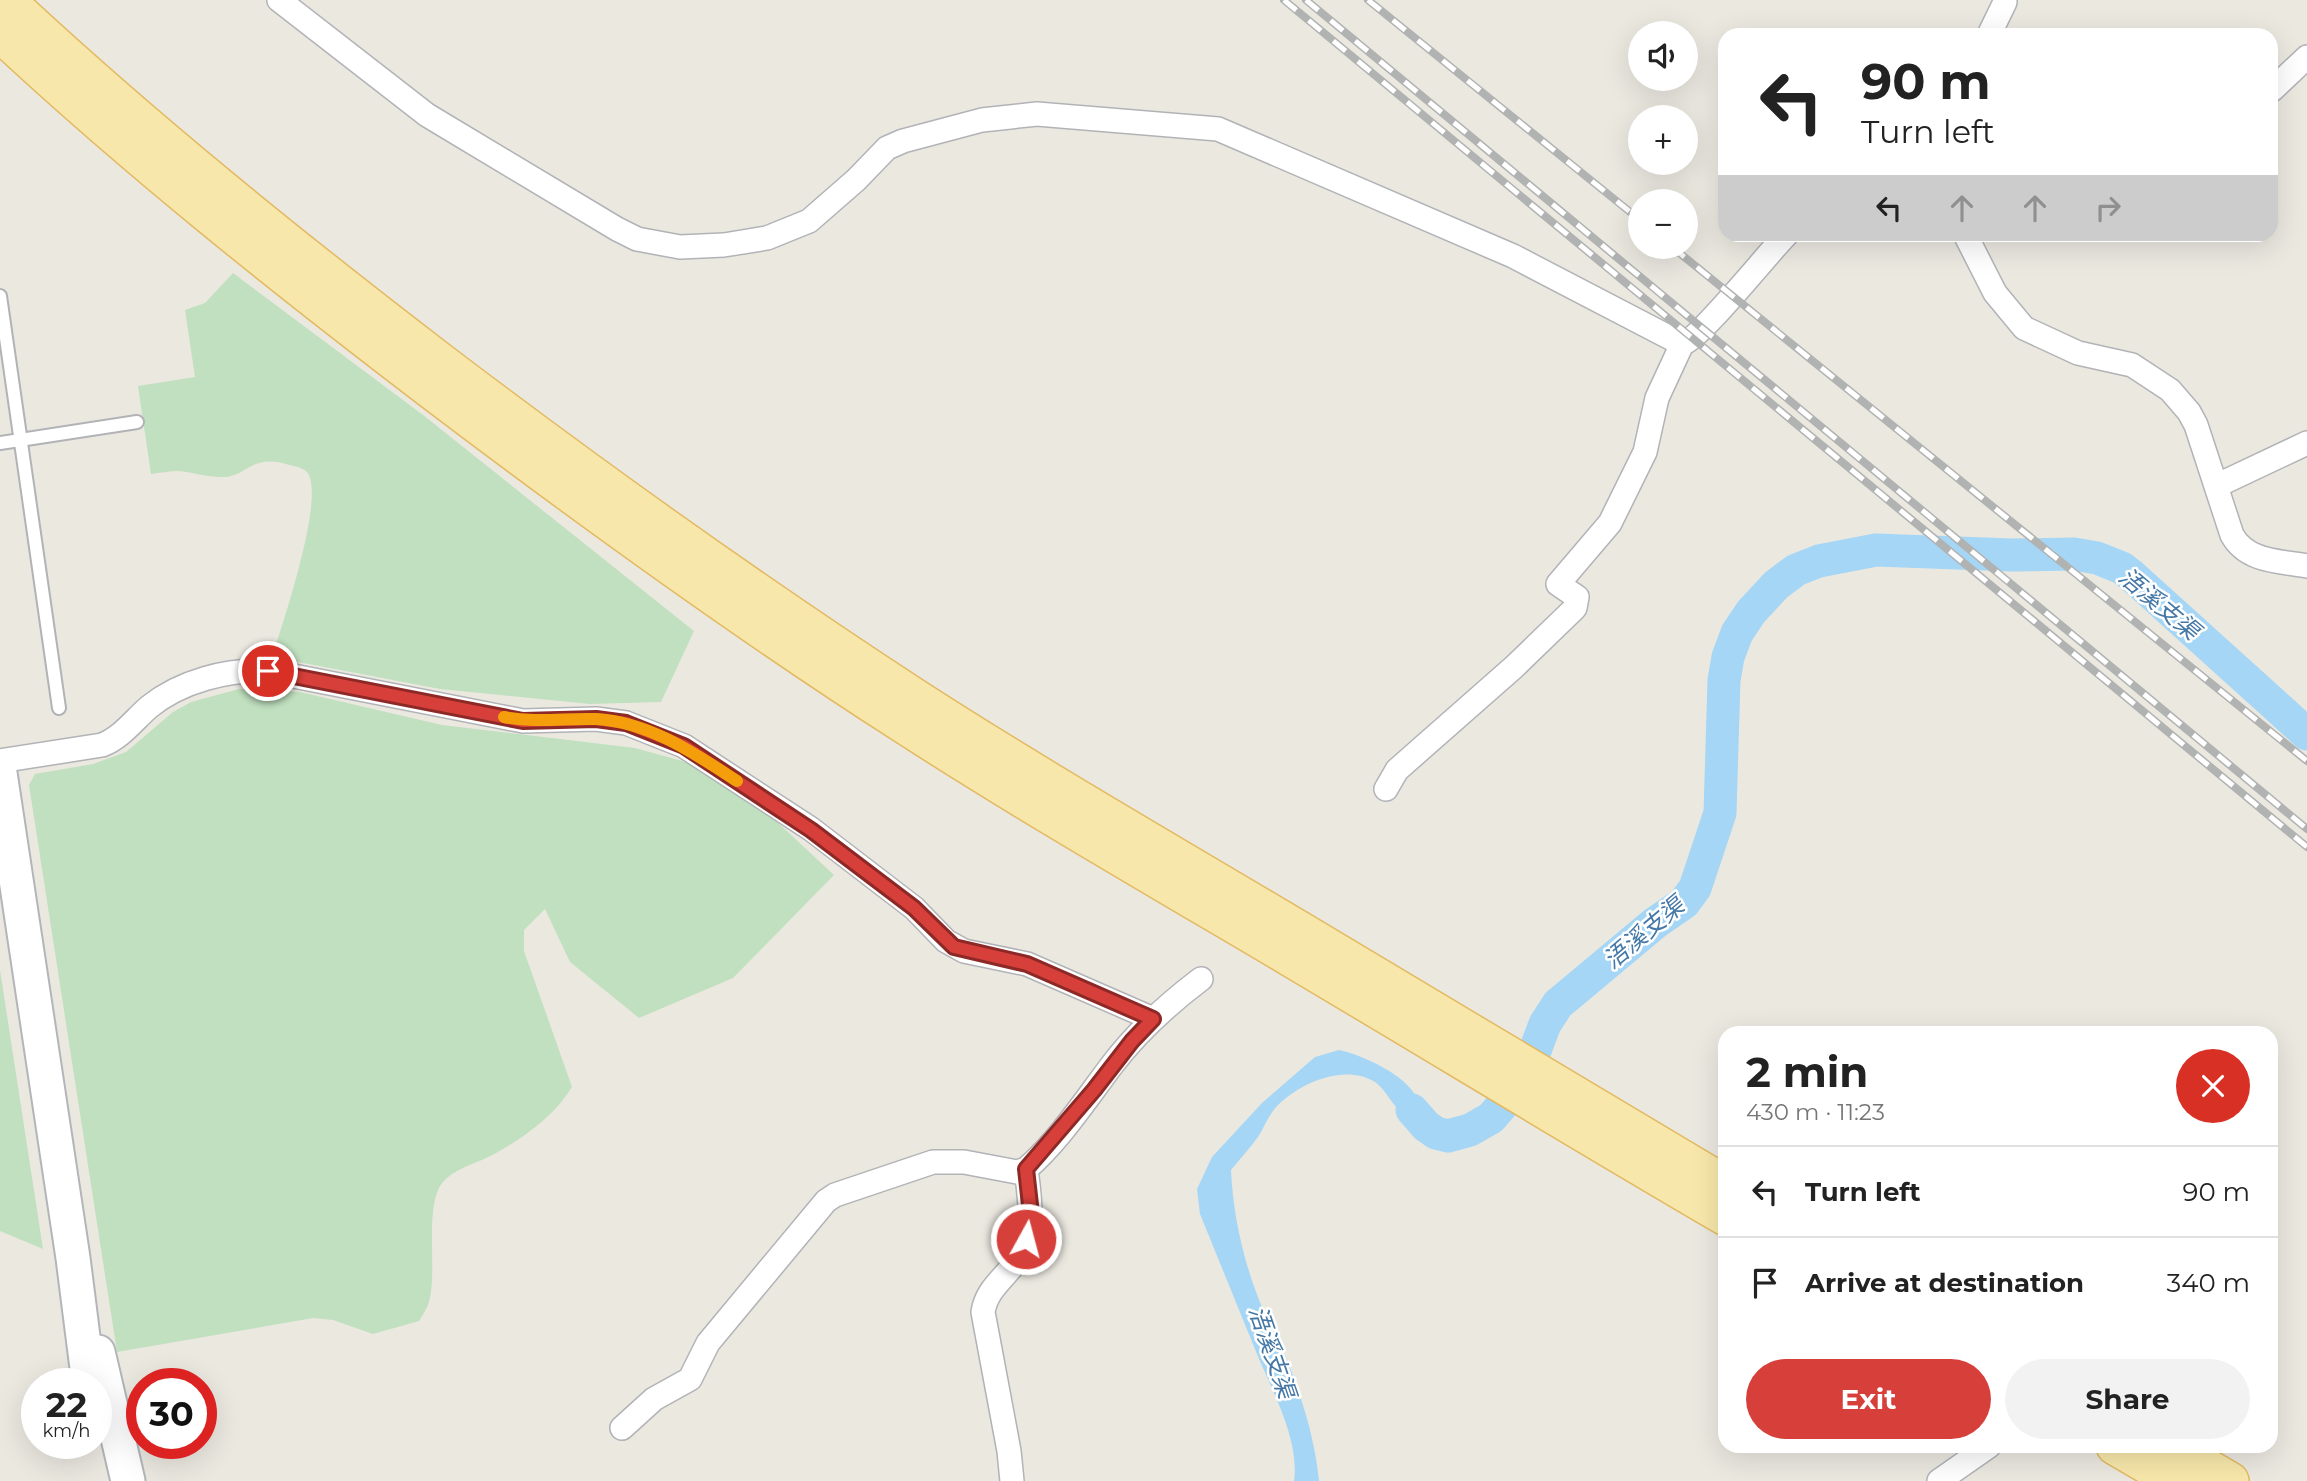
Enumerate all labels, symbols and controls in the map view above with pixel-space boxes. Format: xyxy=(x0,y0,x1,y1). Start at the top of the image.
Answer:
map controls xyxy=(1628,21,1698,259)
button: sound xyxy=(1628,21,1698,91)
text: 90 m xyxy=(1861,52,1991,111)
icon: left xyxy=(1746,56,1837,147)
button: + xyxy=(1628,105,1698,175)
text: Turn left xyxy=(1861,112,1995,151)
button: − xyxy=(1628,189,1698,259)
icon: left xyxy=(1870,189,1908,227)
icon: ahead xyxy=(1943,189,1981,227)
icon: ahead xyxy=(2016,189,2054,227)
icon: right xyxy=(2089,189,2127,227)
water label: 浯溪支渠 xyxy=(2113,562,2208,648)
pin xyxy=(238,641,298,701)
icon: arrive xyxy=(249,652,287,690)
water label: 浯溪支渠 xyxy=(1598,889,1692,975)
text: 2 min xyxy=(1746,1046,1868,1098)
button: close xyxy=(2176,1049,2250,1123)
text: 430 m · 11:23 xyxy=(1746,1098,1885,1126)
icon: left xyxy=(1746,1173,1784,1211)
text: Turn left xyxy=(1805,1176,1921,1208)
text: 90 m xyxy=(2183,1176,2250,1208)
position arrow xyxy=(989,1202,1063,1276)
icon: arrive xyxy=(1746,1264,1784,1302)
text: Arrive at destination xyxy=(1805,1267,2084,1299)
text: 340 m xyxy=(2167,1267,2250,1299)
water label: 浯溪支渠 xyxy=(1243,1302,1303,1405)
button: Exit xyxy=(1746,1359,1991,1439)
button: Share xyxy=(2005,1359,2250,1439)
speed limit sign: 30 xyxy=(126,1368,217,1459)
text: 22 xyxy=(46,1383,87,1426)
text: km/h xyxy=(42,1420,91,1442)

